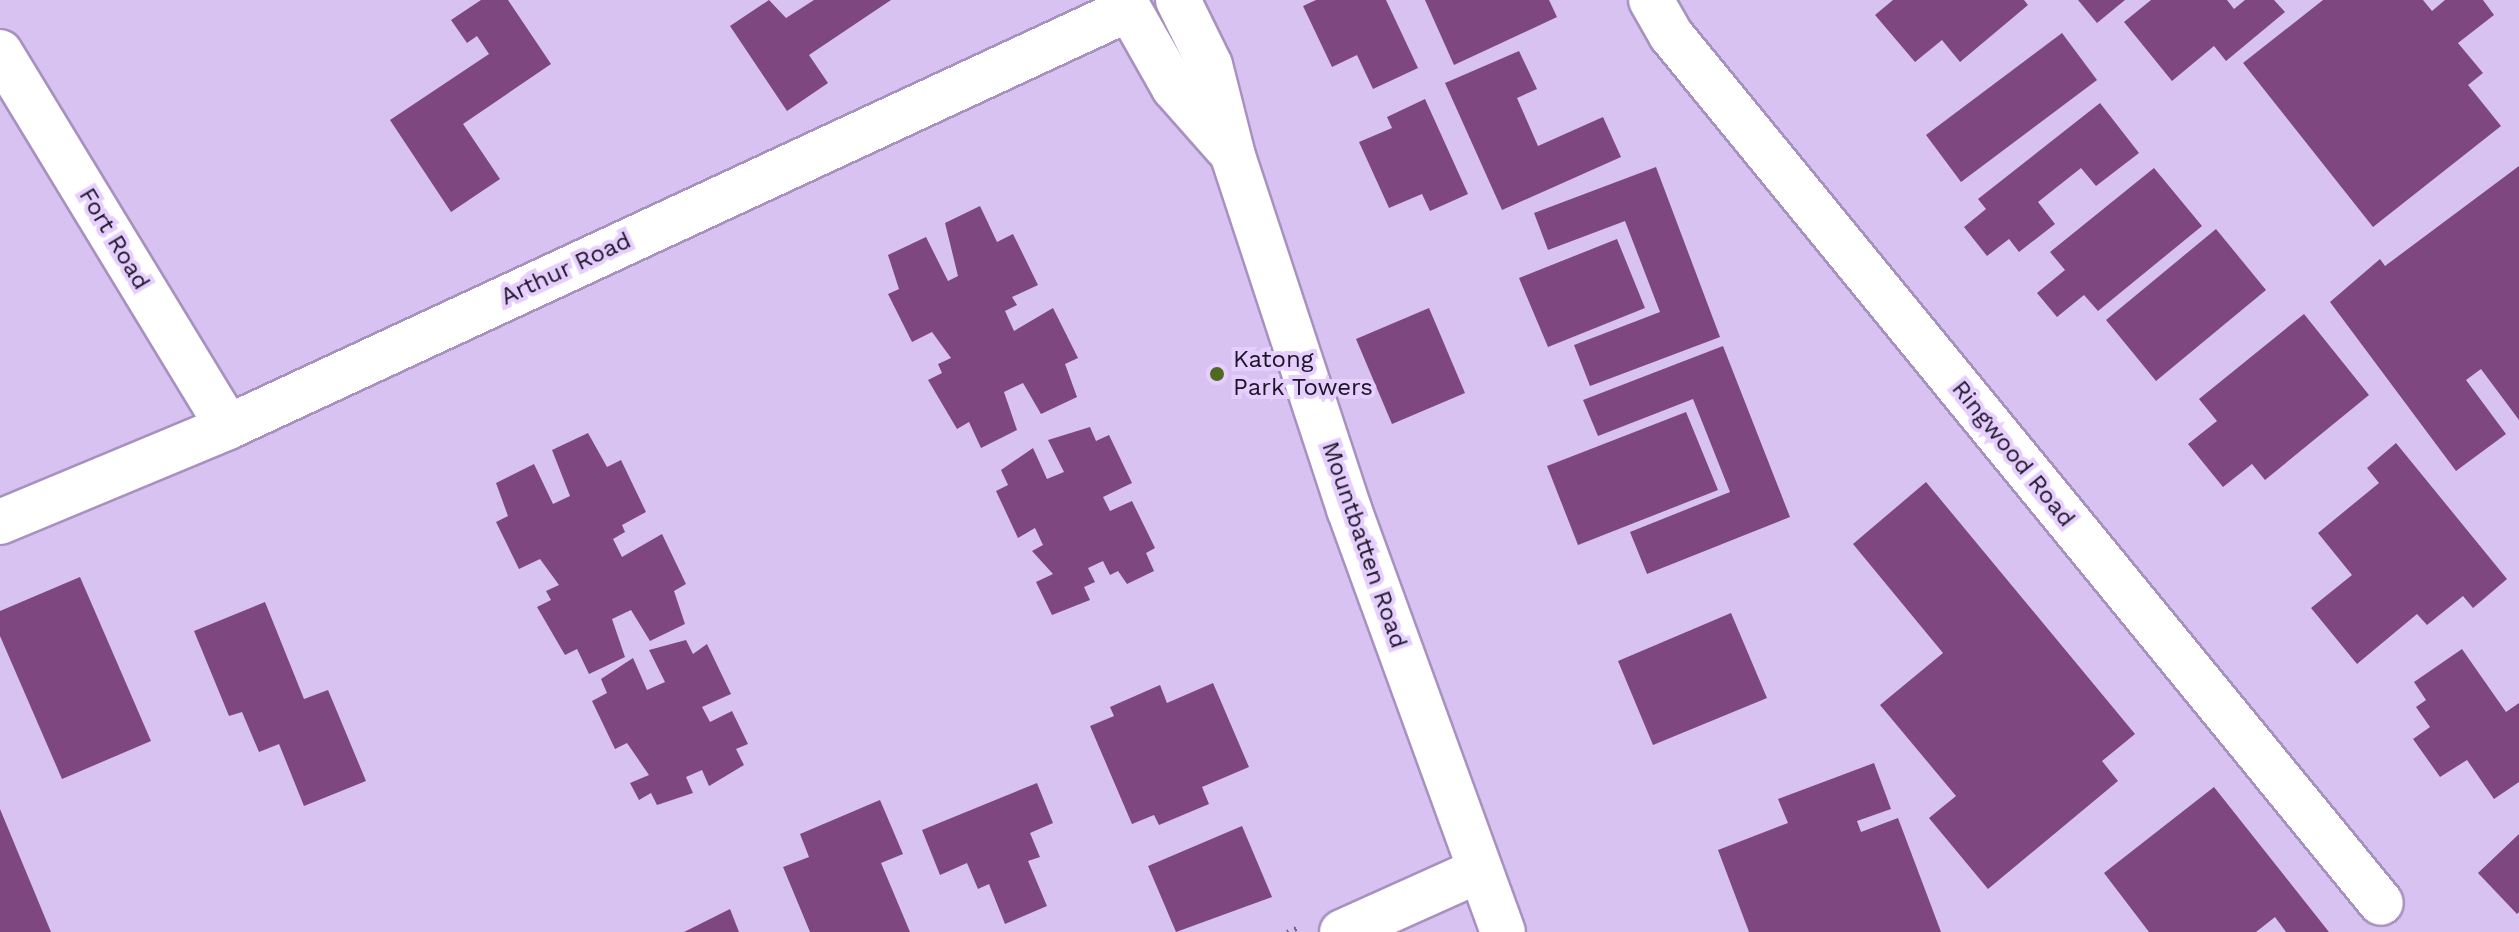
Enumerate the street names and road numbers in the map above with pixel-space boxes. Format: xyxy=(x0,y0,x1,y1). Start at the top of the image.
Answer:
street label: Fort Road xyxy=(72,183,156,295)
street label: Arthur Road xyxy=(496,226,636,312)
street label: Ringwood Road xyxy=(1945,375,2081,533)
street label: Mountbatten Road xyxy=(1315,438,1413,652)

